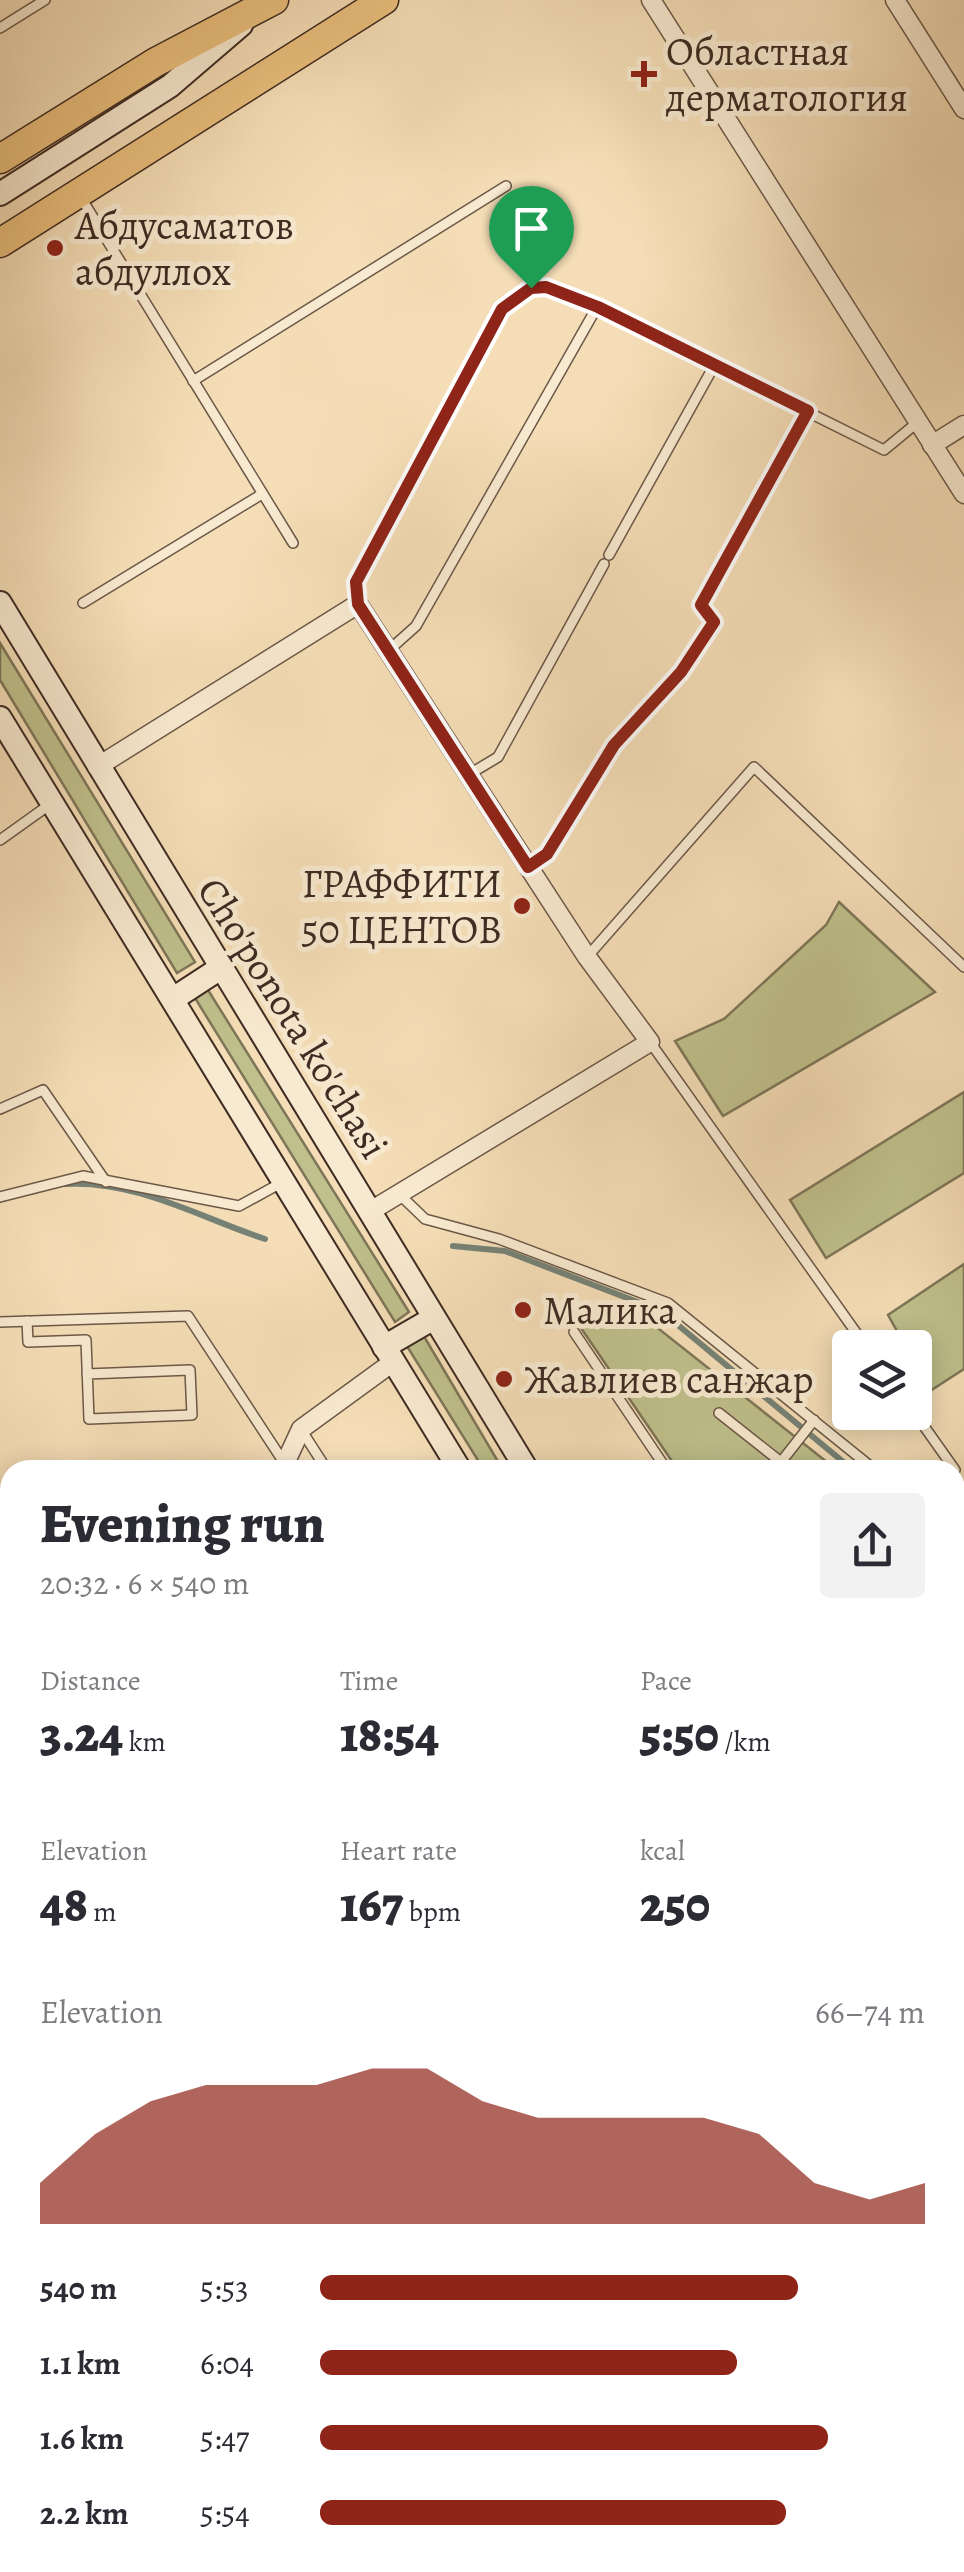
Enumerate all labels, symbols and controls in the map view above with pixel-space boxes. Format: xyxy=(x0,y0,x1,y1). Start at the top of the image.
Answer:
place label: Областная дерматология xyxy=(665,24,908,125)
marker: Областная дерматология xyxy=(631,61,657,87)
pin xyxy=(489,186,574,289)
place label: Абдусаматов абдуллох xyxy=(74,198,294,299)
icon: arrive xyxy=(504,201,559,256)
marker: Абдусаматов абдуллох xyxy=(44,237,66,259)
place label: ГРАФФИТИ 50 ЦЕНТОВ xyxy=(301,856,502,957)
street label: Cho'ponota ko'chasi xyxy=(184,867,402,1169)
marker: ГРАФФИТИ 50 ЦЕНТОВ xyxy=(511,895,533,917)
place label: Малика xyxy=(543,1283,677,1338)
marker: Малика xyxy=(512,1299,534,1321)
map controls xyxy=(832,1330,932,1430)
button: layers xyxy=(832,1330,932,1430)
place label: Жавлиев санжар xyxy=(524,1352,813,1407)
marker: Жавлиев санжар xyxy=(493,1368,515,1390)
text: Evening run xyxy=(40,1486,325,1561)
button: share xyxy=(820,1493,925,1598)
text: 20:32 · 6 × 540 m xyxy=(40,1561,249,1605)
text: Distance xyxy=(40,1662,140,1700)
text: Time xyxy=(340,1662,398,1700)
text: Pace xyxy=(640,1662,692,1700)
text: 3.24 xyxy=(40,1700,123,1768)
text: 18:54 xyxy=(340,1700,439,1768)
text: 5:50 xyxy=(640,1700,719,1768)
text: km xyxy=(123,1723,166,1761)
text: /km xyxy=(719,1723,771,1761)
text: Elevation xyxy=(40,1832,147,1870)
text: Heart rate xyxy=(340,1832,457,1870)
text: kcal xyxy=(640,1832,685,1870)
text: 48 xyxy=(40,1870,88,1938)
text: 167 xyxy=(340,1870,403,1938)
text: 250 xyxy=(640,1870,710,1938)
text: m xyxy=(88,1893,117,1931)
text: bpm xyxy=(403,1893,461,1931)
text: Elevation xyxy=(40,1990,163,2034)
text: 66–74 m xyxy=(815,1990,925,2034)
text: 540 m xyxy=(40,2266,117,2310)
text: 5:53 xyxy=(200,2266,248,2310)
text: 1.1 km xyxy=(40,2341,121,2385)
text: 6:04 xyxy=(200,2341,254,2385)
text: 1.6 km xyxy=(40,2416,124,2460)
text: 5:47 xyxy=(200,2416,249,2460)
text: 2.2 km xyxy=(40,2491,129,2535)
text: 5:54 xyxy=(200,2491,250,2535)

